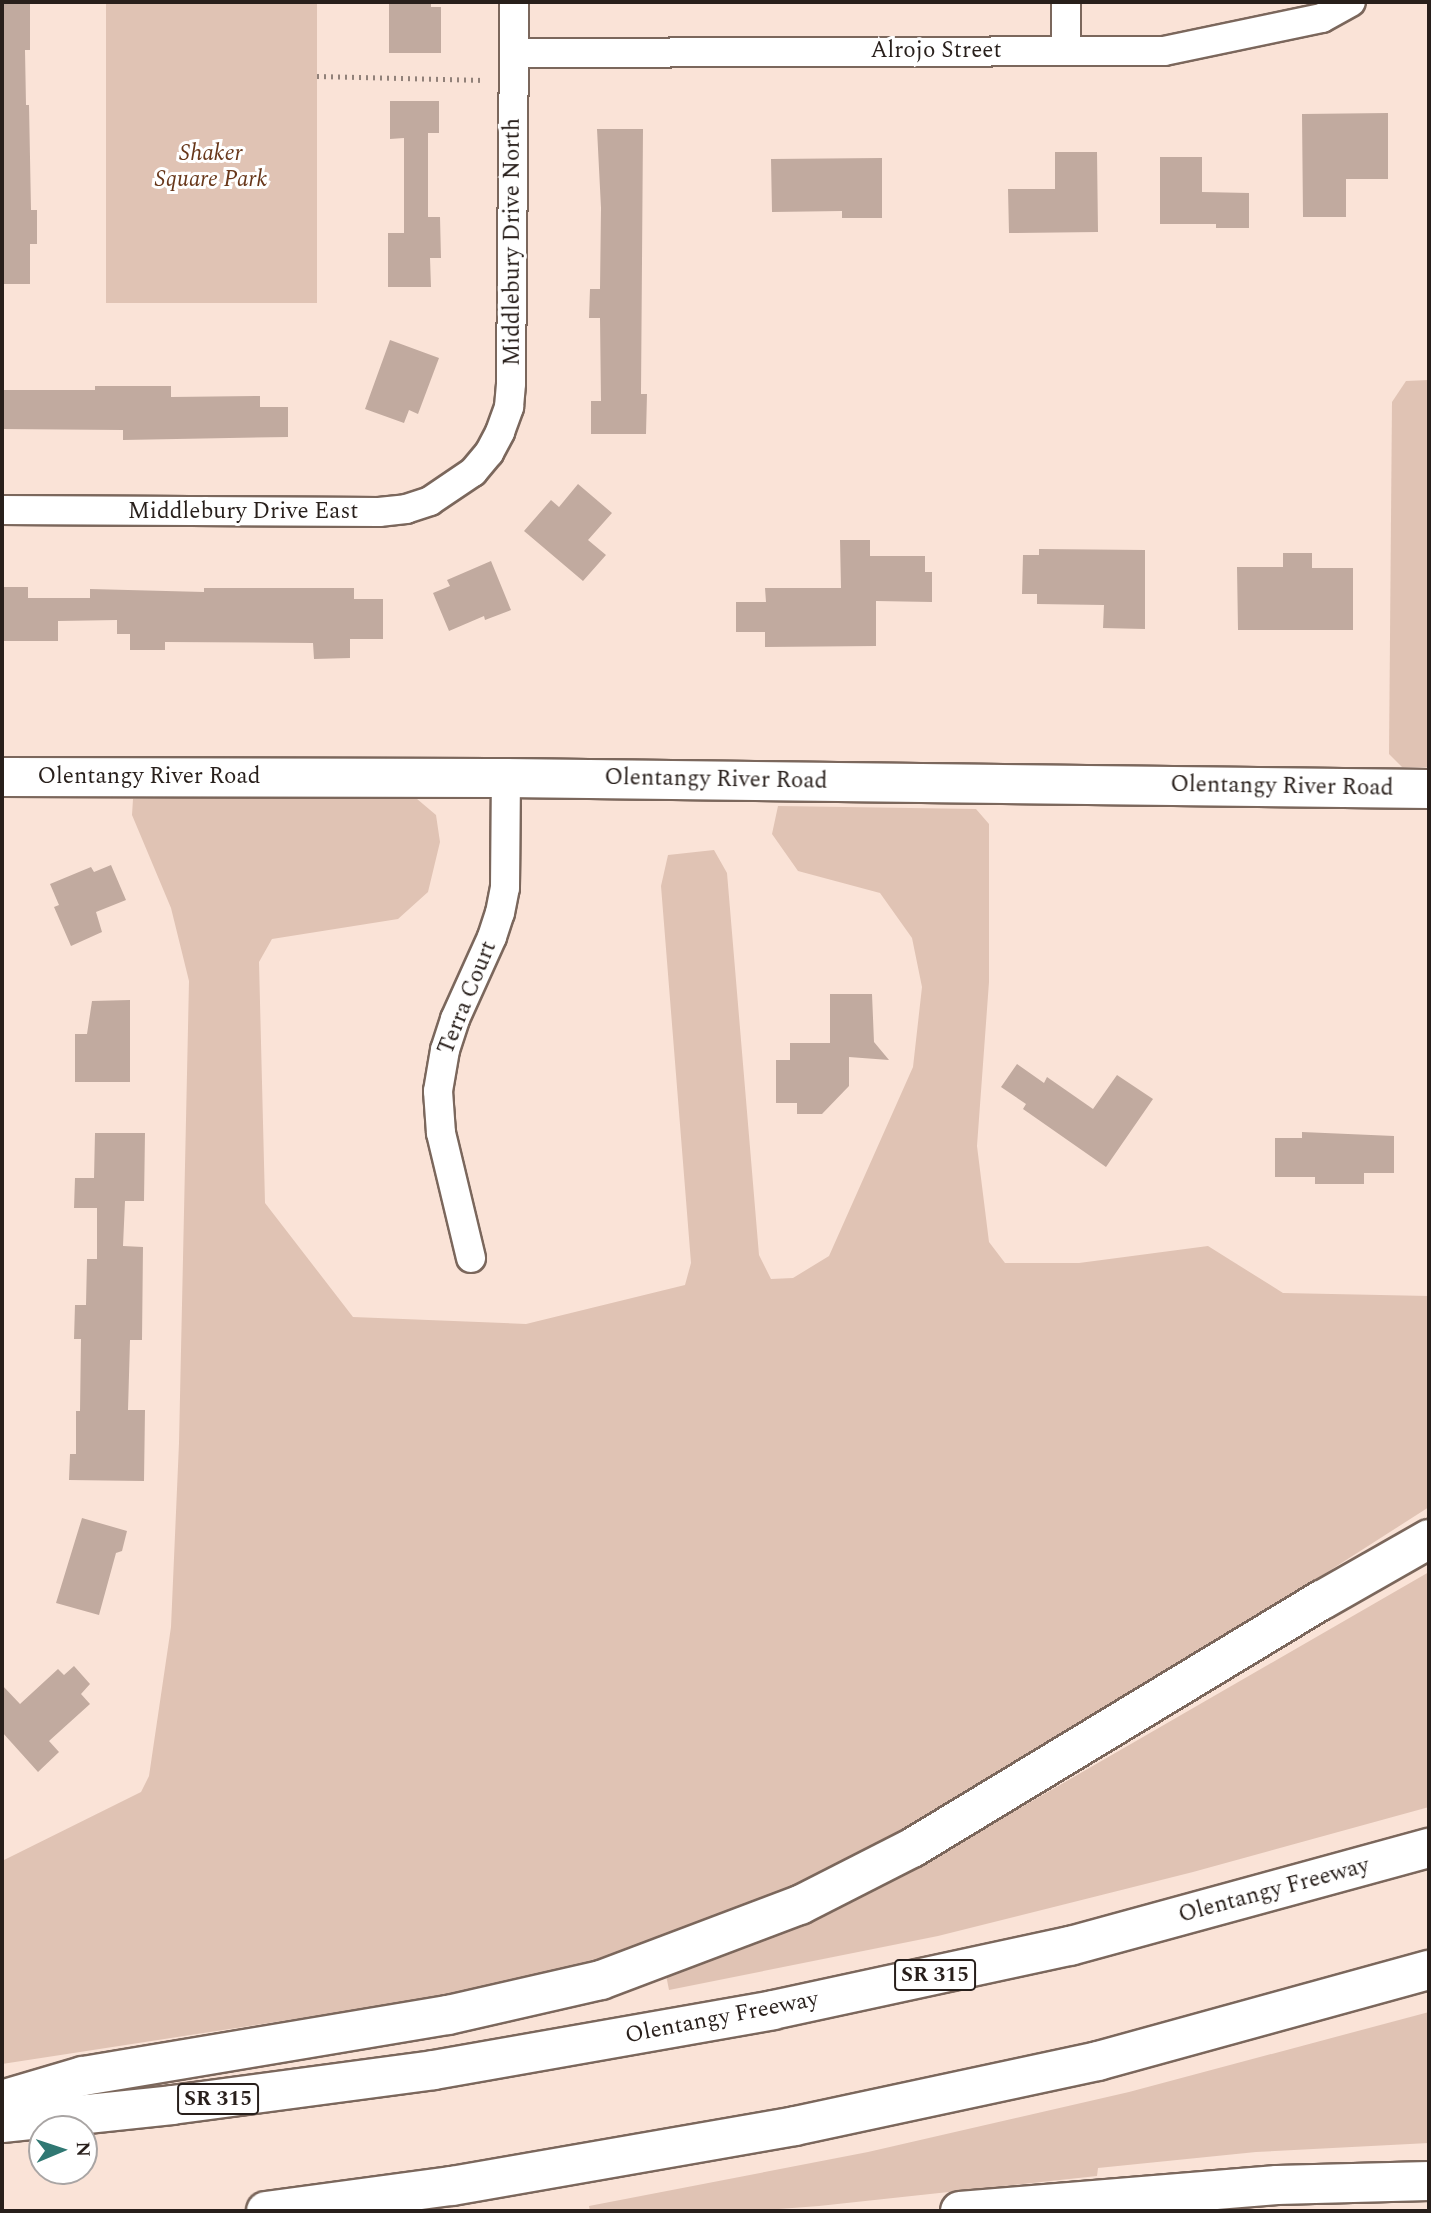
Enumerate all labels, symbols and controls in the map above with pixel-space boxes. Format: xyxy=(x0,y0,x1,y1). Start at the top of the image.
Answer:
street label: Alrojo Street xyxy=(870,37,1002,65)
street label: Middlebury Drive North xyxy=(499,118,527,366)
park label: Shaker Square Park xyxy=(155,140,267,194)
street label: Middlebury Drive East xyxy=(128,498,358,526)
street label: Olentangy River Road xyxy=(37,763,261,791)
street label: Olentangy River Road xyxy=(604,764,828,796)
street label: Olentangy River Road xyxy=(1170,771,1394,803)
street label: Terra Court xyxy=(433,937,503,1059)
street label: Olentangy Freeway xyxy=(1176,1852,1372,1930)
road number: SR 315 xyxy=(893,1958,977,1993)
street label: Olentangy Freeway xyxy=(623,1986,821,2050)
road number: SR 315 xyxy=(176,2082,260,2116)
north arrow xyxy=(28,2115,98,2185)
text: N xyxy=(68,2141,97,2158)

